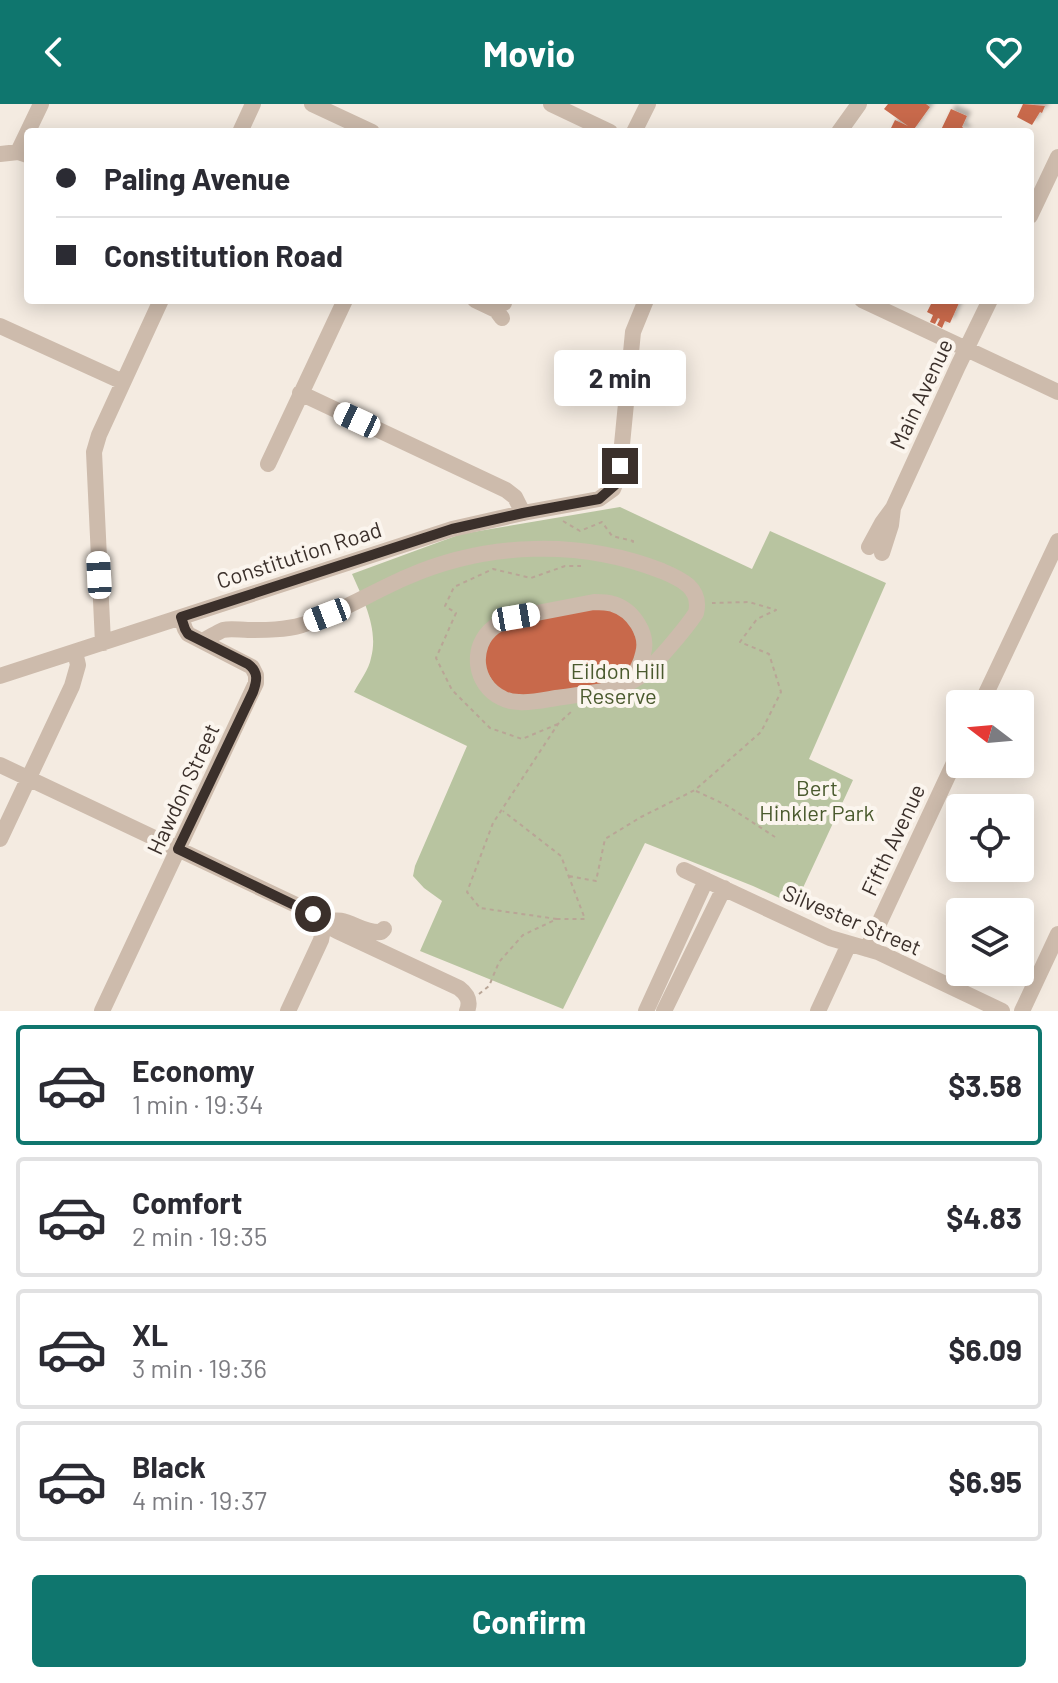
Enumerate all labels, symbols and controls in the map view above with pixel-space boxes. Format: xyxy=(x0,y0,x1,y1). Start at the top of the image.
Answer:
icon: back xyxy=(32,30,76,74)
icon: heart xyxy=(982,30,1026,74)
text: Movio xyxy=(483,31,575,74)
text: Paling Avenue xyxy=(104,160,290,196)
text: Constitution Road xyxy=(104,237,343,273)
street label: Main Avenue xyxy=(883,334,957,453)
callout: 2 min xyxy=(554,350,686,406)
text: 2 min xyxy=(589,362,651,393)
car xyxy=(330,399,384,441)
route end xyxy=(602,448,638,484)
street label: Constitution Road xyxy=(213,515,384,593)
car xyxy=(86,550,112,600)
car xyxy=(300,595,354,635)
car xyxy=(490,601,542,633)
park label: Eildon Hill Reserve xyxy=(571,657,665,708)
north arrow xyxy=(946,690,1034,778)
map controls xyxy=(946,690,1034,986)
street label: Hawdon Street xyxy=(140,719,224,858)
park label: Bert Hinkler Park xyxy=(759,774,875,825)
street label: Fifth Avenue xyxy=(855,780,929,900)
button: locate xyxy=(946,794,1034,882)
street label: Silvester Street xyxy=(779,878,925,960)
route start xyxy=(295,896,331,932)
button: layers xyxy=(946,898,1034,986)
icon: car xyxy=(36,1049,108,1121)
text: Economy xyxy=(132,1052,255,1088)
text: $3.58 xyxy=(948,1067,1022,1103)
text: 1 min · 19:34 xyxy=(132,1088,263,1119)
icon: car xyxy=(36,1181,108,1253)
text: Comfort xyxy=(132,1184,242,1220)
text: $4.83 xyxy=(946,1199,1022,1235)
text: 2 min · 19:35 xyxy=(132,1220,267,1251)
icon: car xyxy=(36,1313,108,1385)
text: XL xyxy=(132,1316,168,1352)
text: $6.09 xyxy=(948,1331,1022,1367)
text: 3 min · 19:36 xyxy=(132,1352,267,1383)
icon: car xyxy=(36,1445,108,1517)
text: Black xyxy=(132,1448,206,1484)
text: $6.95 xyxy=(949,1463,1022,1499)
text: 4 min · 19:37 xyxy=(132,1484,267,1515)
button: Confirm xyxy=(32,1575,1026,1667)

